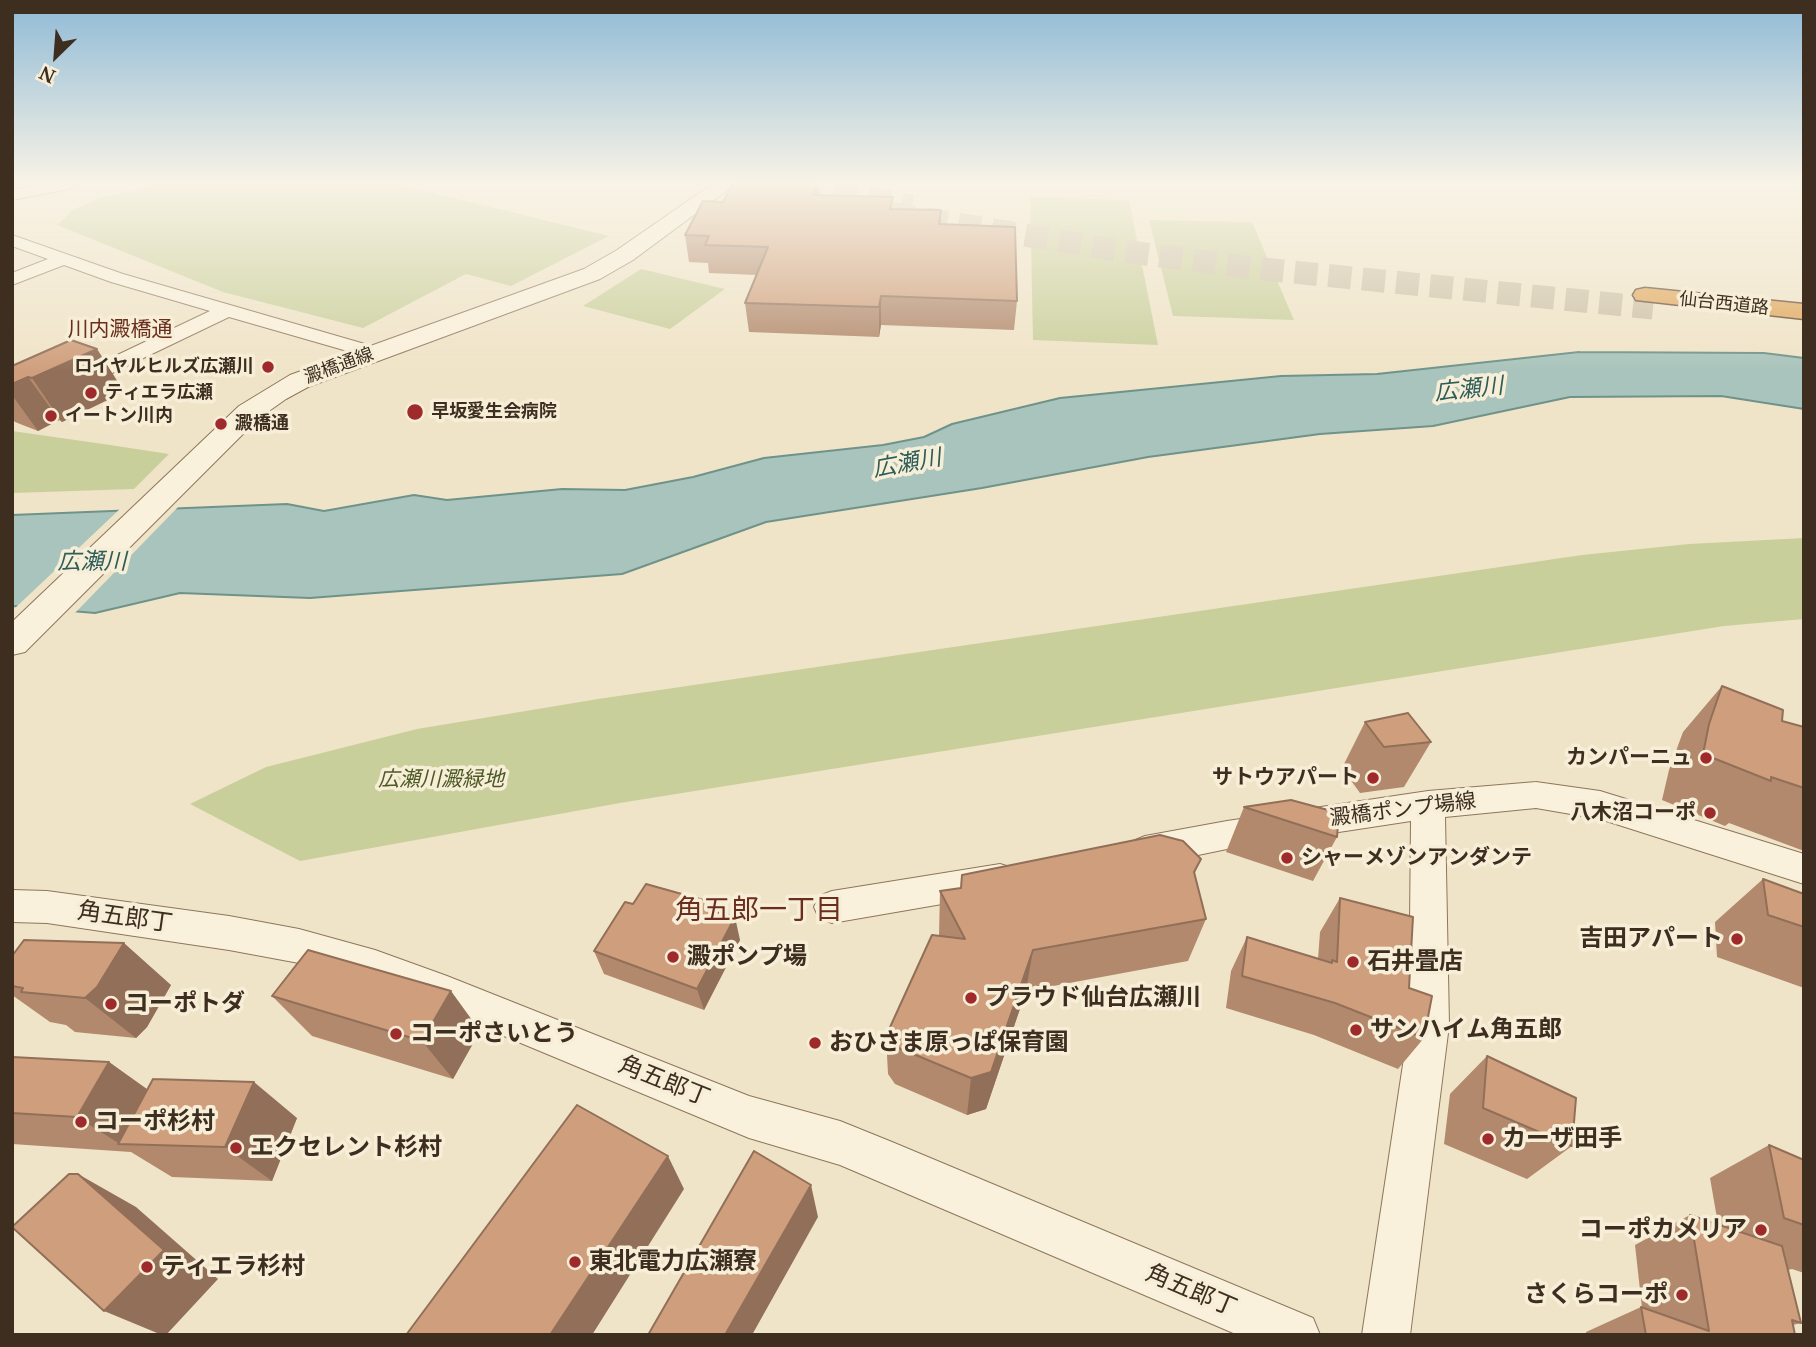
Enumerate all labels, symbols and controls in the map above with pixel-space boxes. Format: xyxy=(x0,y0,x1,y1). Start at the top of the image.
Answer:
north arrow xyxy=(21,21,91,91)
text: N xyxy=(35,60,59,90)
street label: 仙台西道路 xyxy=(1678,289,1770,319)
district label: 川内澱橋通 xyxy=(68,317,172,343)
street label: 澱橋通線 xyxy=(301,344,377,388)
place label: ロイヤルヒルズ広瀬川 xyxy=(74,356,254,378)
marker: ロイヤルヒルズ広瀬川 xyxy=(260,359,276,375)
water label: 広瀬川 xyxy=(1433,373,1505,407)
place label: ティエラ広瀬 xyxy=(105,382,213,404)
marker: ティエラ広瀬 xyxy=(83,385,99,401)
place label: 早坂愛生会病院 xyxy=(431,401,557,423)
marker: 早坂愛生会病院 xyxy=(405,402,425,422)
place label: イートン川内 xyxy=(65,405,173,427)
marker: イートン川内 xyxy=(43,408,59,424)
place label: 澱橋通 xyxy=(235,413,289,435)
marker: 澱橋通 xyxy=(213,416,229,432)
water label: 広瀬川 xyxy=(871,444,943,484)
water label: 広瀬川 xyxy=(58,548,126,576)
place label: カンパーニュ xyxy=(1566,745,1692,771)
marker: カンパーニュ xyxy=(1698,750,1714,766)
place label: サトウアパート xyxy=(1212,765,1359,791)
park label: 広瀬川澱緑地 xyxy=(378,767,504,793)
marker: サトウアパート xyxy=(1365,770,1381,786)
street label: 澱橋ポンプ場線 xyxy=(1329,789,1477,831)
place label: 八木沼コーポ xyxy=(1570,800,1696,826)
marker: 八木沼コーポ xyxy=(1702,805,1718,821)
place label: シャーメゾンアンダンテ xyxy=(1301,845,1532,871)
marker: シャーメゾンアンダンテ xyxy=(1279,850,1295,866)
district label: 角五郎一丁目 xyxy=(675,894,843,928)
street label: 角五郎丁 xyxy=(75,897,175,939)
place label: 吉田アパート xyxy=(1579,925,1723,953)
marker: 吉田アパート xyxy=(1729,931,1745,947)
place label: 澱ポンプ場 xyxy=(687,943,807,971)
place label: 石井畳店 xyxy=(1367,948,1463,976)
marker: 澱ポンプ場 xyxy=(665,949,681,965)
marker: 石井畳店 xyxy=(1345,954,1361,970)
place label: プラウド仙台広瀬川 xyxy=(985,984,1201,1012)
place label: コーポトダ xyxy=(125,990,245,1018)
marker: プラウド仙台広瀬川 xyxy=(963,990,979,1006)
marker: コーポトダ xyxy=(103,996,119,1012)
place label: サンハイム角五郎 xyxy=(1370,1016,1562,1044)
place label: コーポさいとう xyxy=(410,1020,578,1048)
marker: サンハイム角五郎 xyxy=(1348,1022,1364,1038)
marker: コーポさいとう xyxy=(388,1026,404,1042)
place label: おひさま原っぱ保育園 xyxy=(829,1029,1069,1057)
marker: おひさま原っぱ保育園 xyxy=(807,1035,823,1051)
street label: 角五郎丁 xyxy=(614,1051,714,1113)
place label: コーポ杉村 xyxy=(95,1108,215,1136)
marker: コーポ杉村 xyxy=(73,1114,89,1130)
place label: カーザ田手 xyxy=(1502,1125,1622,1153)
marker: カーザ田手 xyxy=(1480,1131,1496,1147)
place label: エクセレント杉村 xyxy=(250,1134,442,1162)
marker: エクセレント杉村 xyxy=(228,1140,244,1156)
place label: コーポカメリア xyxy=(1579,1216,1747,1244)
marker: コーポカメリア xyxy=(1753,1222,1769,1238)
place label: 東北電力広瀬寮 xyxy=(589,1248,757,1276)
place label: ティエラ杉村 xyxy=(161,1253,305,1281)
marker: 東北電力広瀬寮 xyxy=(567,1254,583,1270)
marker: ティエラ杉村 xyxy=(139,1259,155,1275)
street label: 角五郎丁 xyxy=(1141,1259,1241,1323)
place label: さくらコーポ xyxy=(1524,1281,1668,1309)
marker: さくらコーポ xyxy=(1674,1287,1690,1303)

